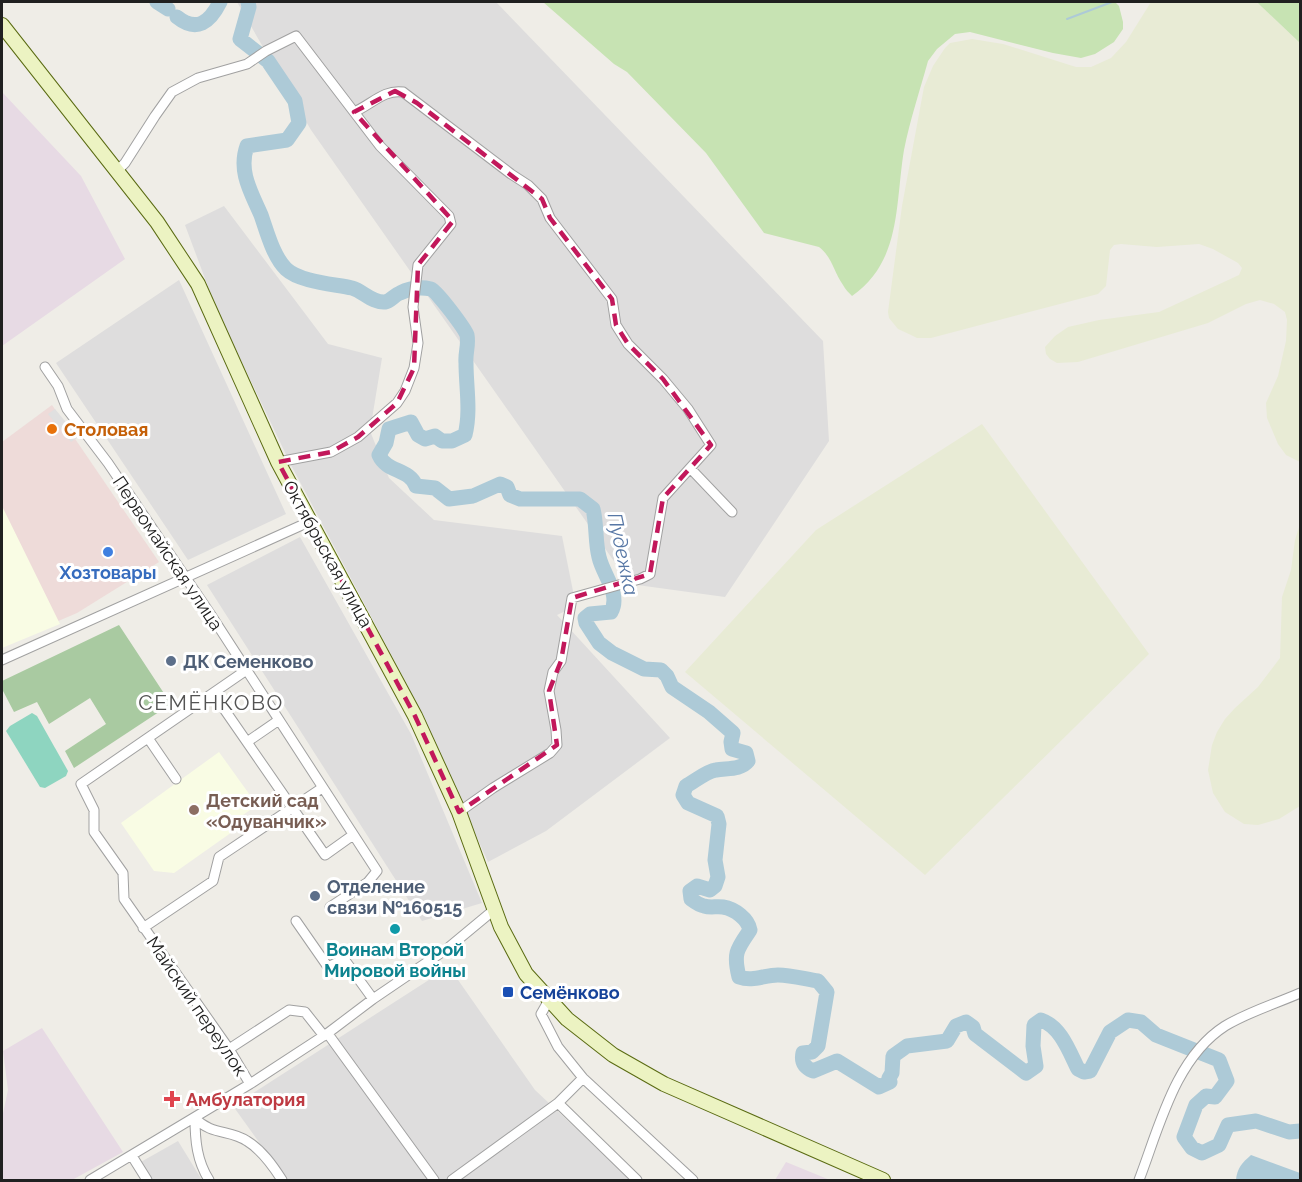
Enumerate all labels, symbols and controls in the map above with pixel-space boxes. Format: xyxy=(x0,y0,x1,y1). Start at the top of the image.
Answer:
place label: Столовая xyxy=(64,419,148,440)
marker: Столовая xyxy=(45,422,59,436)
street label: Первомайская улица xyxy=(109,472,227,634)
street label: Октябрьская улица xyxy=(279,477,377,631)
water label: Пудежка xyxy=(603,510,643,598)
marker: Хозтовары xyxy=(101,545,115,559)
place label: Хозтовары xyxy=(59,562,156,583)
place label: ДК Семенково xyxy=(183,651,313,672)
marker: ДК Семенково xyxy=(164,654,178,668)
district label: СЕМЁНКОВО xyxy=(138,690,284,715)
place label: Детский сад «Одуванчик» xyxy=(206,790,327,832)
marker: Детский сад «Одуванчик» xyxy=(187,803,201,817)
place label: Отделение связи №160515 xyxy=(327,876,462,918)
marker: Отделение связи №160515 xyxy=(308,889,322,903)
marker: Воинам Второй Мировой войны xyxy=(388,922,402,936)
street label: Майский переулок xyxy=(143,932,251,1080)
place label: Воинам Второй Мировой войны xyxy=(324,939,466,981)
place label: Семёнково xyxy=(520,982,620,1003)
marker: Семёнково xyxy=(501,985,515,999)
place label: Амбулатория xyxy=(186,1089,305,1110)
marker: Амбулатория xyxy=(163,1090,181,1108)

